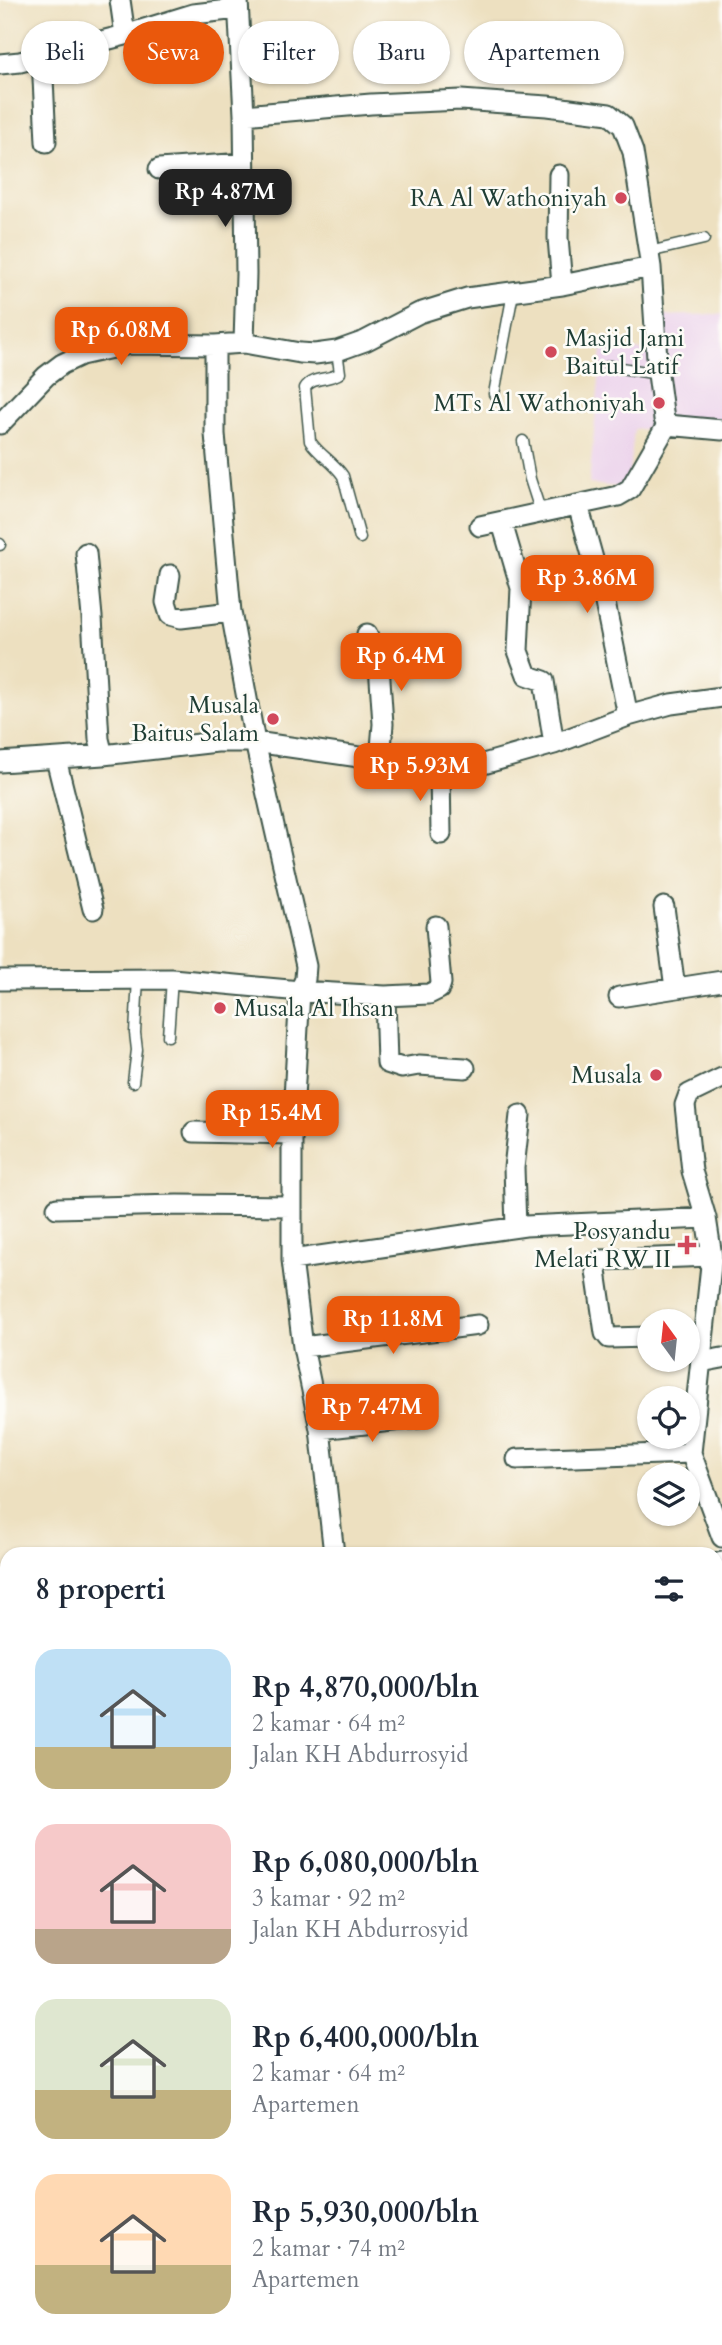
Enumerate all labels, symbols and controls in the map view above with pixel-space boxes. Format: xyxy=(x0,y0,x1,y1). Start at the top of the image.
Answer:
chip: Beli xyxy=(21,21,109,84)
chip: Sewa xyxy=(123,21,224,84)
chip: Filter xyxy=(238,21,339,84)
chip: Baru xyxy=(353,21,450,84)
chip: Apartemen xyxy=(464,21,624,84)
pin: Rp 4.87M xyxy=(153,170,297,229)
text: Rp 4.87M xyxy=(175,176,275,207)
place label: RA Al Wathoniyah xyxy=(410,182,607,215)
marker: RA Al Wathoniyah xyxy=(613,190,629,206)
pin: Rp 6.08M xyxy=(49,308,193,367)
text: Rp 6.08M xyxy=(71,314,171,345)
place label: Masjid Jami Baitul Latif xyxy=(565,322,685,383)
marker: Masjid Jami Baitul Latif xyxy=(543,344,559,360)
place label: MTs Al Wathoniyah xyxy=(433,387,645,420)
marker: MTs Al Wathoniyah xyxy=(651,395,667,411)
pin: Rp 3.86M xyxy=(515,556,659,615)
text: Rp 3.86M xyxy=(537,562,637,593)
pin: Rp 6.4M xyxy=(336,634,466,693)
text: Rp 6.4M xyxy=(357,640,445,671)
place label: Musala Baitus Salam xyxy=(131,689,260,750)
marker: Musala Baitus Salam xyxy=(265,711,281,727)
pin: Rp 5.93M xyxy=(348,744,492,803)
text: Rp 5.93M xyxy=(370,750,470,781)
place label: Musala Al Ihsan xyxy=(234,992,394,1025)
marker: Musala Al Ihsan xyxy=(212,1000,228,1016)
place label: Musala xyxy=(571,1059,643,1092)
marker: Musala xyxy=(648,1067,664,1083)
pin: Rp 15.4M xyxy=(200,1090,344,1150)
text: Rp 15.4M xyxy=(222,1097,322,1128)
place label: Posyandu Melati RW II xyxy=(534,1215,671,1276)
marker: Posyandu Melati RW II xyxy=(677,1235,697,1255)
pin: Rp 11.8M xyxy=(321,1296,465,1356)
text: Rp 11.8M xyxy=(343,1303,443,1334)
north arrow xyxy=(637,1309,700,1372)
map controls xyxy=(637,1309,700,1526)
pin: Rp 7.47M xyxy=(300,1384,444,1444)
button: locate xyxy=(637,1386,700,1449)
text: Rp 7.47M xyxy=(322,1391,422,1422)
button: layers xyxy=(637,1463,700,1526)
text: 8 properti xyxy=(35,1569,166,1610)
icon: filters xyxy=(650,1570,688,1608)
text: Rp 4,870,000/bln xyxy=(252,1667,479,1708)
icon: home xyxy=(91,1677,175,1761)
text: 2 kamar · 64 m² xyxy=(252,1708,405,1739)
text: Jalan KH Abdurrosyid xyxy=(252,1739,469,1770)
text: Rp 6,080,000/bln xyxy=(252,1842,479,1883)
icon: home xyxy=(91,1852,175,1936)
text: 3 kamar · 92 m² xyxy=(252,1883,405,1914)
text: Jalan KH Abdurrosyid xyxy=(252,1914,469,1945)
text: Rp 6,400,000/bln xyxy=(252,2017,479,2058)
icon: home xyxy=(91,2027,175,2111)
text: 2 kamar · 64 m² xyxy=(252,2058,405,2089)
text: Apartemen xyxy=(252,2089,360,2120)
text: Rp 5,930,000/bln xyxy=(252,2192,479,2233)
icon: home xyxy=(91,2202,175,2286)
text: 2 kamar · 74 m² xyxy=(252,2233,405,2264)
text: Apartemen xyxy=(252,2264,360,2295)

